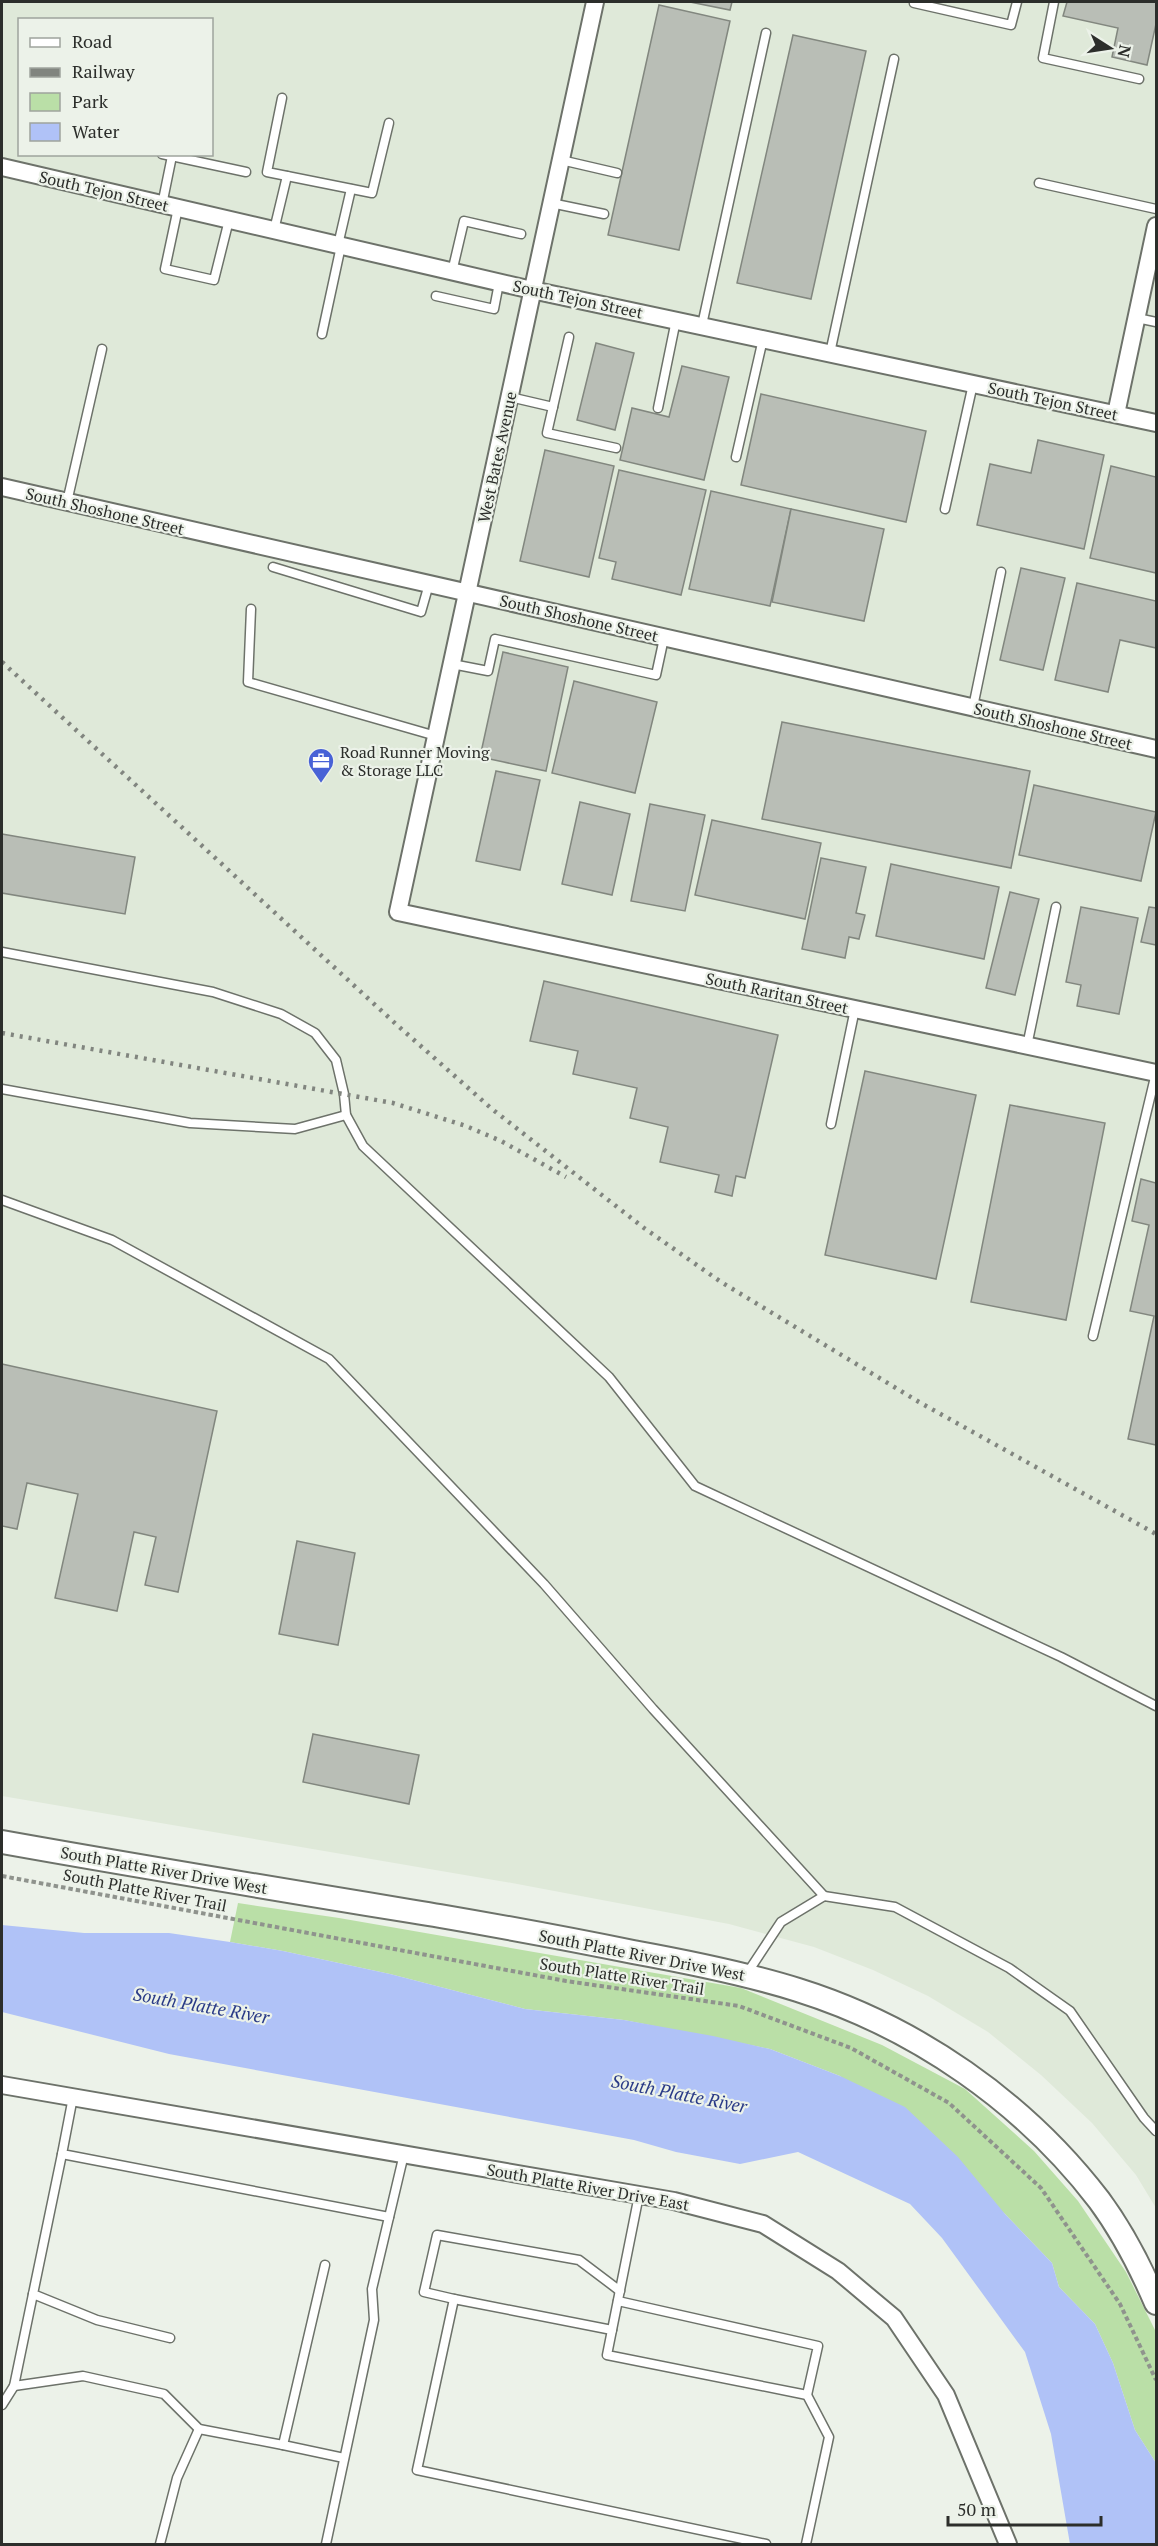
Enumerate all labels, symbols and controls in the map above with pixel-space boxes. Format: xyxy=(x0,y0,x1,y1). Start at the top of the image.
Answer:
legend xyxy=(18,18,213,156)
north arrow xyxy=(1080,18,1140,78)
text: Road xyxy=(72,29,112,53)
text: N xyxy=(1113,43,1137,59)
text: Railway xyxy=(72,59,136,83)
text: Park xyxy=(72,89,109,113)
text: Water xyxy=(72,119,119,143)
street label: South Tejon Street xyxy=(37,165,171,217)
street label: South Tejon Street xyxy=(511,274,645,324)
street label: South Tejon Street xyxy=(986,376,1120,426)
street label: West Bates Avenue xyxy=(472,389,522,525)
street label: South Shoshone Street xyxy=(24,482,186,540)
street label: South Shoshone Street xyxy=(498,589,660,647)
street label: South Shoshone Street xyxy=(972,697,1134,755)
place label: Road Runner Moving & Storage LLC xyxy=(340,741,490,781)
office icon: Road Runner Moving & Storage LLC xyxy=(306,746,336,784)
street label: South Raritan Street xyxy=(704,967,850,1019)
street label: South Platte River Drive West xyxy=(59,1841,269,1899)
street label: South Platte River Trail xyxy=(61,1863,229,1917)
street label: South Platte River Drive West xyxy=(537,1924,747,1986)
street label: South Platte River Trail xyxy=(538,1952,706,2000)
water label: South Platte River xyxy=(131,1981,272,2029)
water label: South Platte River xyxy=(609,2068,750,2118)
street label: South Platte River Drive East xyxy=(485,2158,691,2216)
scale bar xyxy=(948,2489,1101,2527)
text: 50 m xyxy=(957,2497,997,2521)

